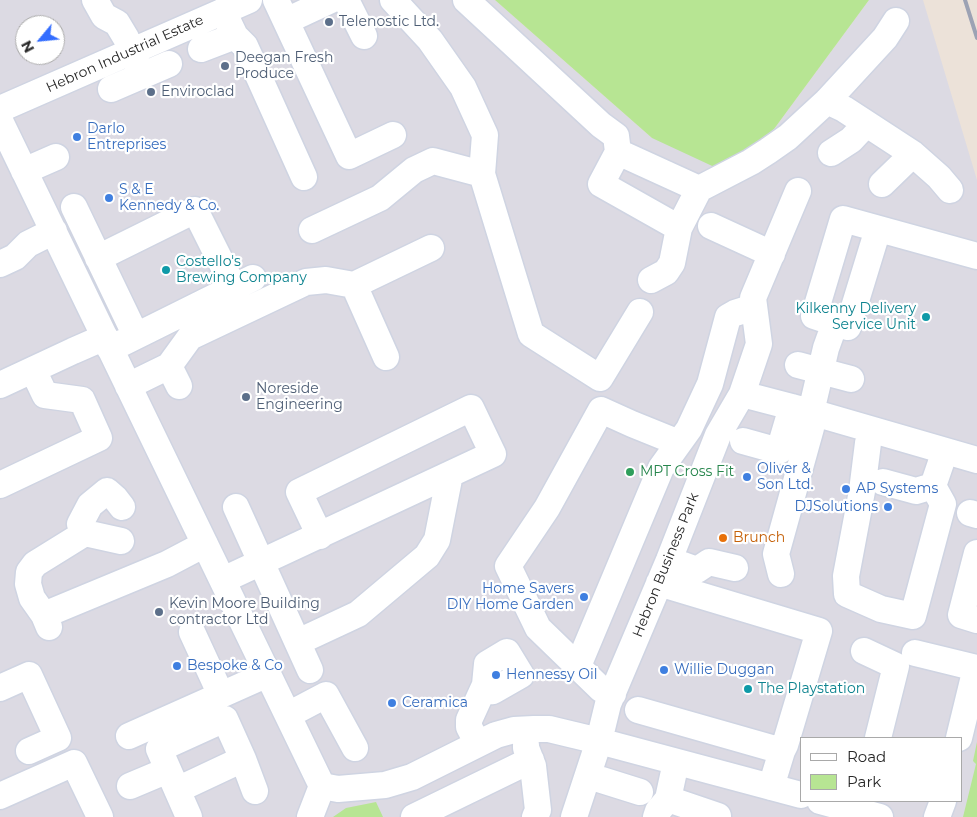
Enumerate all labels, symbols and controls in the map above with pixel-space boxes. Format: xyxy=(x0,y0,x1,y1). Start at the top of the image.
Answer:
street label: Hebron Industrial Estate xyxy=(44,12,206,96)
place label: Telenostic Ltd. xyxy=(339,14,439,30)
north arrow xyxy=(15,15,65,65)
marker: Telenostic Ltd. xyxy=(323,16,335,28)
text: N xyxy=(17,37,38,56)
place label: Deegan Fresh Produce xyxy=(235,50,333,82)
marker: Deegan Fresh Produce xyxy=(219,60,231,72)
place label: Enviroclad xyxy=(161,84,235,100)
marker: Enviroclad xyxy=(145,86,157,98)
place label: Darlo Entreprises xyxy=(87,121,166,154)
marker: Darlo Entreprises xyxy=(71,131,83,143)
place label: S & E Kennedy & Co. xyxy=(119,182,219,214)
marker: S & E Kennedy & Co. xyxy=(103,192,115,204)
place label: Costello's Brewing Company xyxy=(176,254,307,286)
marker: Costello's Brewing Company xyxy=(160,264,172,276)
place label: Kilkenny Delivery Service Unit xyxy=(796,301,916,334)
marker: Kilkenny Delivery Service Unit xyxy=(920,311,932,323)
place label: Noreside Engineering xyxy=(256,381,343,414)
marker: Noreside Engineering xyxy=(240,391,252,403)
place label: Oliver & Son Ltd. xyxy=(757,461,814,494)
place label: MPT Cross Fit xyxy=(640,464,734,480)
marker: MPT Cross Fit xyxy=(624,466,636,478)
marker: Oliver & Son Ltd. xyxy=(741,471,753,483)
place label: AP Systems xyxy=(856,481,938,497)
marker: AP Systems xyxy=(840,483,852,495)
street label: Hebron Business Park xyxy=(629,490,703,640)
place label: DJSolutions xyxy=(795,499,878,515)
marker: DJSolutions xyxy=(882,501,894,513)
place label: Brunch xyxy=(733,530,785,546)
marker: Brunch xyxy=(717,532,729,544)
place label: Home Savers DIY Home Garden xyxy=(447,581,574,614)
marker: Home Savers DIY Home Garden xyxy=(578,591,590,603)
place label: Kevin Moore Building contractor Ltd xyxy=(169,596,320,628)
marker: Kevin Moore Building contractor Ltd xyxy=(153,606,165,618)
place label: Bespoke & Co xyxy=(187,658,283,674)
marker: Bespoke & Co xyxy=(171,660,183,672)
place label: Willie Duggan xyxy=(674,662,774,678)
marker: Willie Duggan xyxy=(658,664,670,676)
place label: Hennessy Oil xyxy=(506,667,597,683)
marker: Hennessy Oil xyxy=(490,669,502,681)
place label: The Playstation xyxy=(758,681,865,697)
marker: The Playstation xyxy=(742,683,754,695)
place label: Ceramica xyxy=(402,695,468,711)
marker: Ceramica xyxy=(386,697,398,709)
legend xyxy=(800,737,962,802)
text: Road xyxy=(847,747,886,766)
text: Park xyxy=(847,772,881,791)

